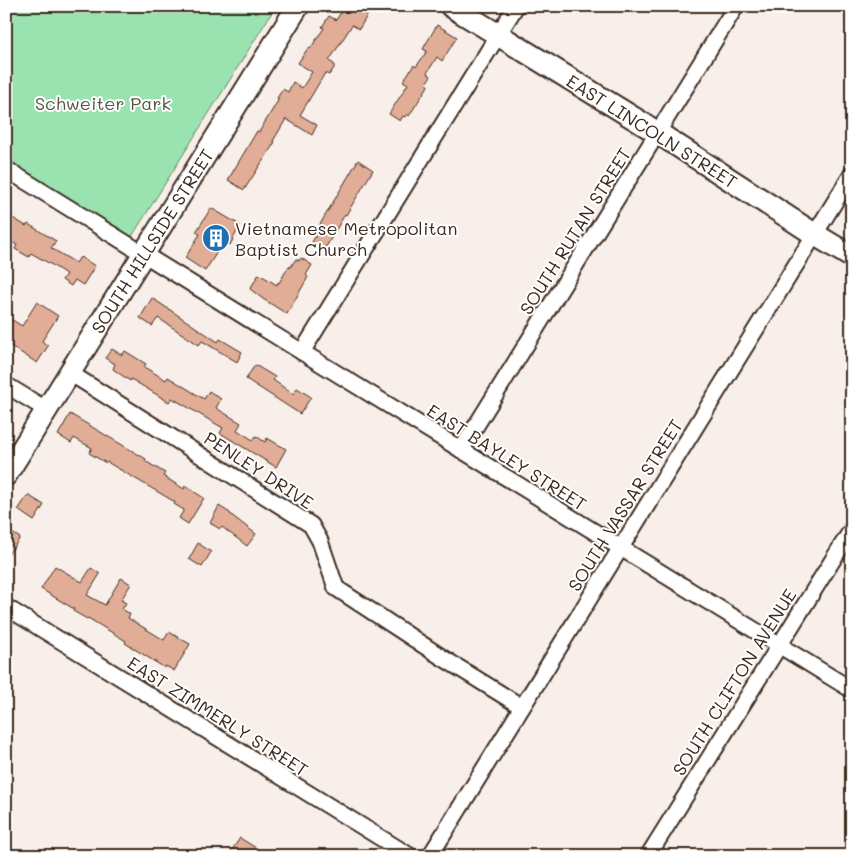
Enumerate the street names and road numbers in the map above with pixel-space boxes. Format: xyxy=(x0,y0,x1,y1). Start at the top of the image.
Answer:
street label: EAST LINCOLN STREET xyxy=(562,69,742,193)
street label: SOUTH RUTAN STREET xyxy=(514,143,636,319)
street label: SOUTH HILLSIDE STREET xyxy=(85,144,219,338)
street label: EAST BAYLEY STREET xyxy=(423,398,591,516)
street label: SOUTH VASSAR STREET xyxy=(562,414,688,596)
street label: PENLEY DRIVE xyxy=(200,426,318,514)
street label: SOUTH CLIFTON AVENUE xyxy=(667,584,801,780)
street label: EAST ZIMMERLY STREET xyxy=(123,651,313,781)

